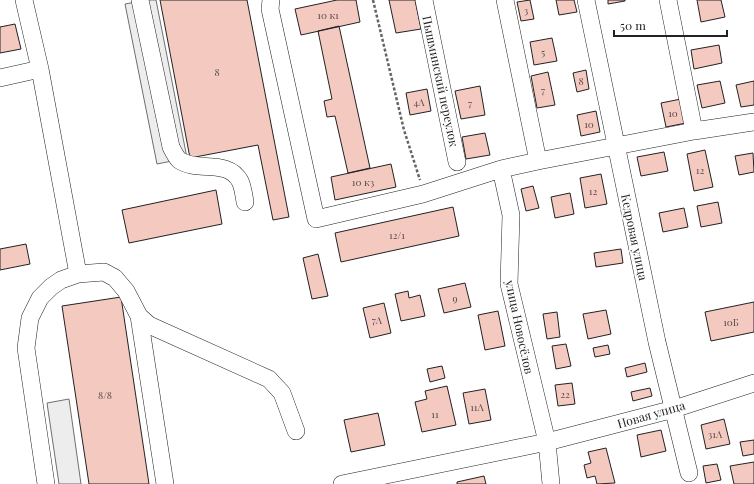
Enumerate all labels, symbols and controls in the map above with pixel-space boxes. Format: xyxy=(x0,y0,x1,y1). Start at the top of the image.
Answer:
house number: 3 xyxy=(524,3,529,17)
house number: 10 к1 xyxy=(317,8,339,22)
scale bar xyxy=(614,12,727,38)
street label: Пышминский переулок xyxy=(419,14,463,148)
text: 50 m xyxy=(620,17,646,33)
house number: 5 xyxy=(541,45,545,59)
house number: 8 xyxy=(214,65,220,79)
house number: 8 xyxy=(578,74,584,88)
house number: 7 xyxy=(541,83,545,97)
house number: 4А xyxy=(413,95,425,109)
house number: 7 xyxy=(468,96,472,110)
house number: 10 xyxy=(668,106,678,120)
house number: 10 xyxy=(584,117,594,131)
house number: 12 xyxy=(696,163,704,177)
house number: 10 к3 xyxy=(352,175,375,189)
house number: 12 xyxy=(589,184,597,198)
street label: Кедровая улица xyxy=(618,192,652,282)
house number: 12/1 xyxy=(389,228,405,242)
street label: улица Новосёлов xyxy=(502,278,538,376)
house number: 9 xyxy=(452,291,458,305)
house number: 7А xyxy=(372,313,383,327)
house number: 10Б xyxy=(723,315,739,329)
house number: 22 xyxy=(560,387,570,401)
house number: 8/8 xyxy=(98,388,112,402)
street label: Новая улица xyxy=(615,397,687,431)
house number: 11А xyxy=(470,400,485,414)
house number: 11 xyxy=(431,407,439,421)
house number: 31А xyxy=(708,427,723,441)

